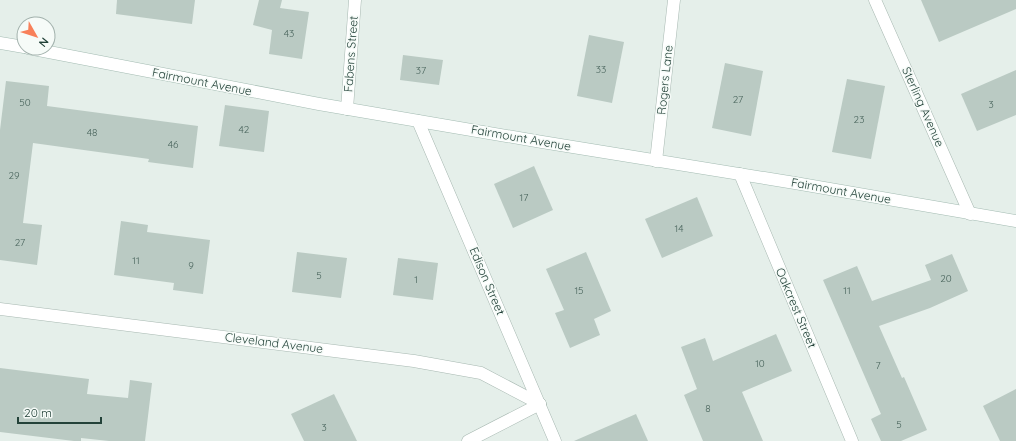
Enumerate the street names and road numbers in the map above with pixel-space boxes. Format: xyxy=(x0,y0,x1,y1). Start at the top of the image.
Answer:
street label: Fabens Street xyxy=(340,15,361,93)
street label: Rogers Lane xyxy=(653,44,676,116)
street label: Fairmount Avenue xyxy=(151,64,253,99)
street label: Sterling Avenue xyxy=(899,64,948,149)
street label: Fairmount Avenue xyxy=(470,121,573,154)
street label: Fairmount Avenue xyxy=(790,174,893,207)
street label: Edison Street xyxy=(466,245,509,317)
street label: Oakcrest Street xyxy=(773,265,820,350)
street label: Cleveland Avenue xyxy=(224,329,324,356)

